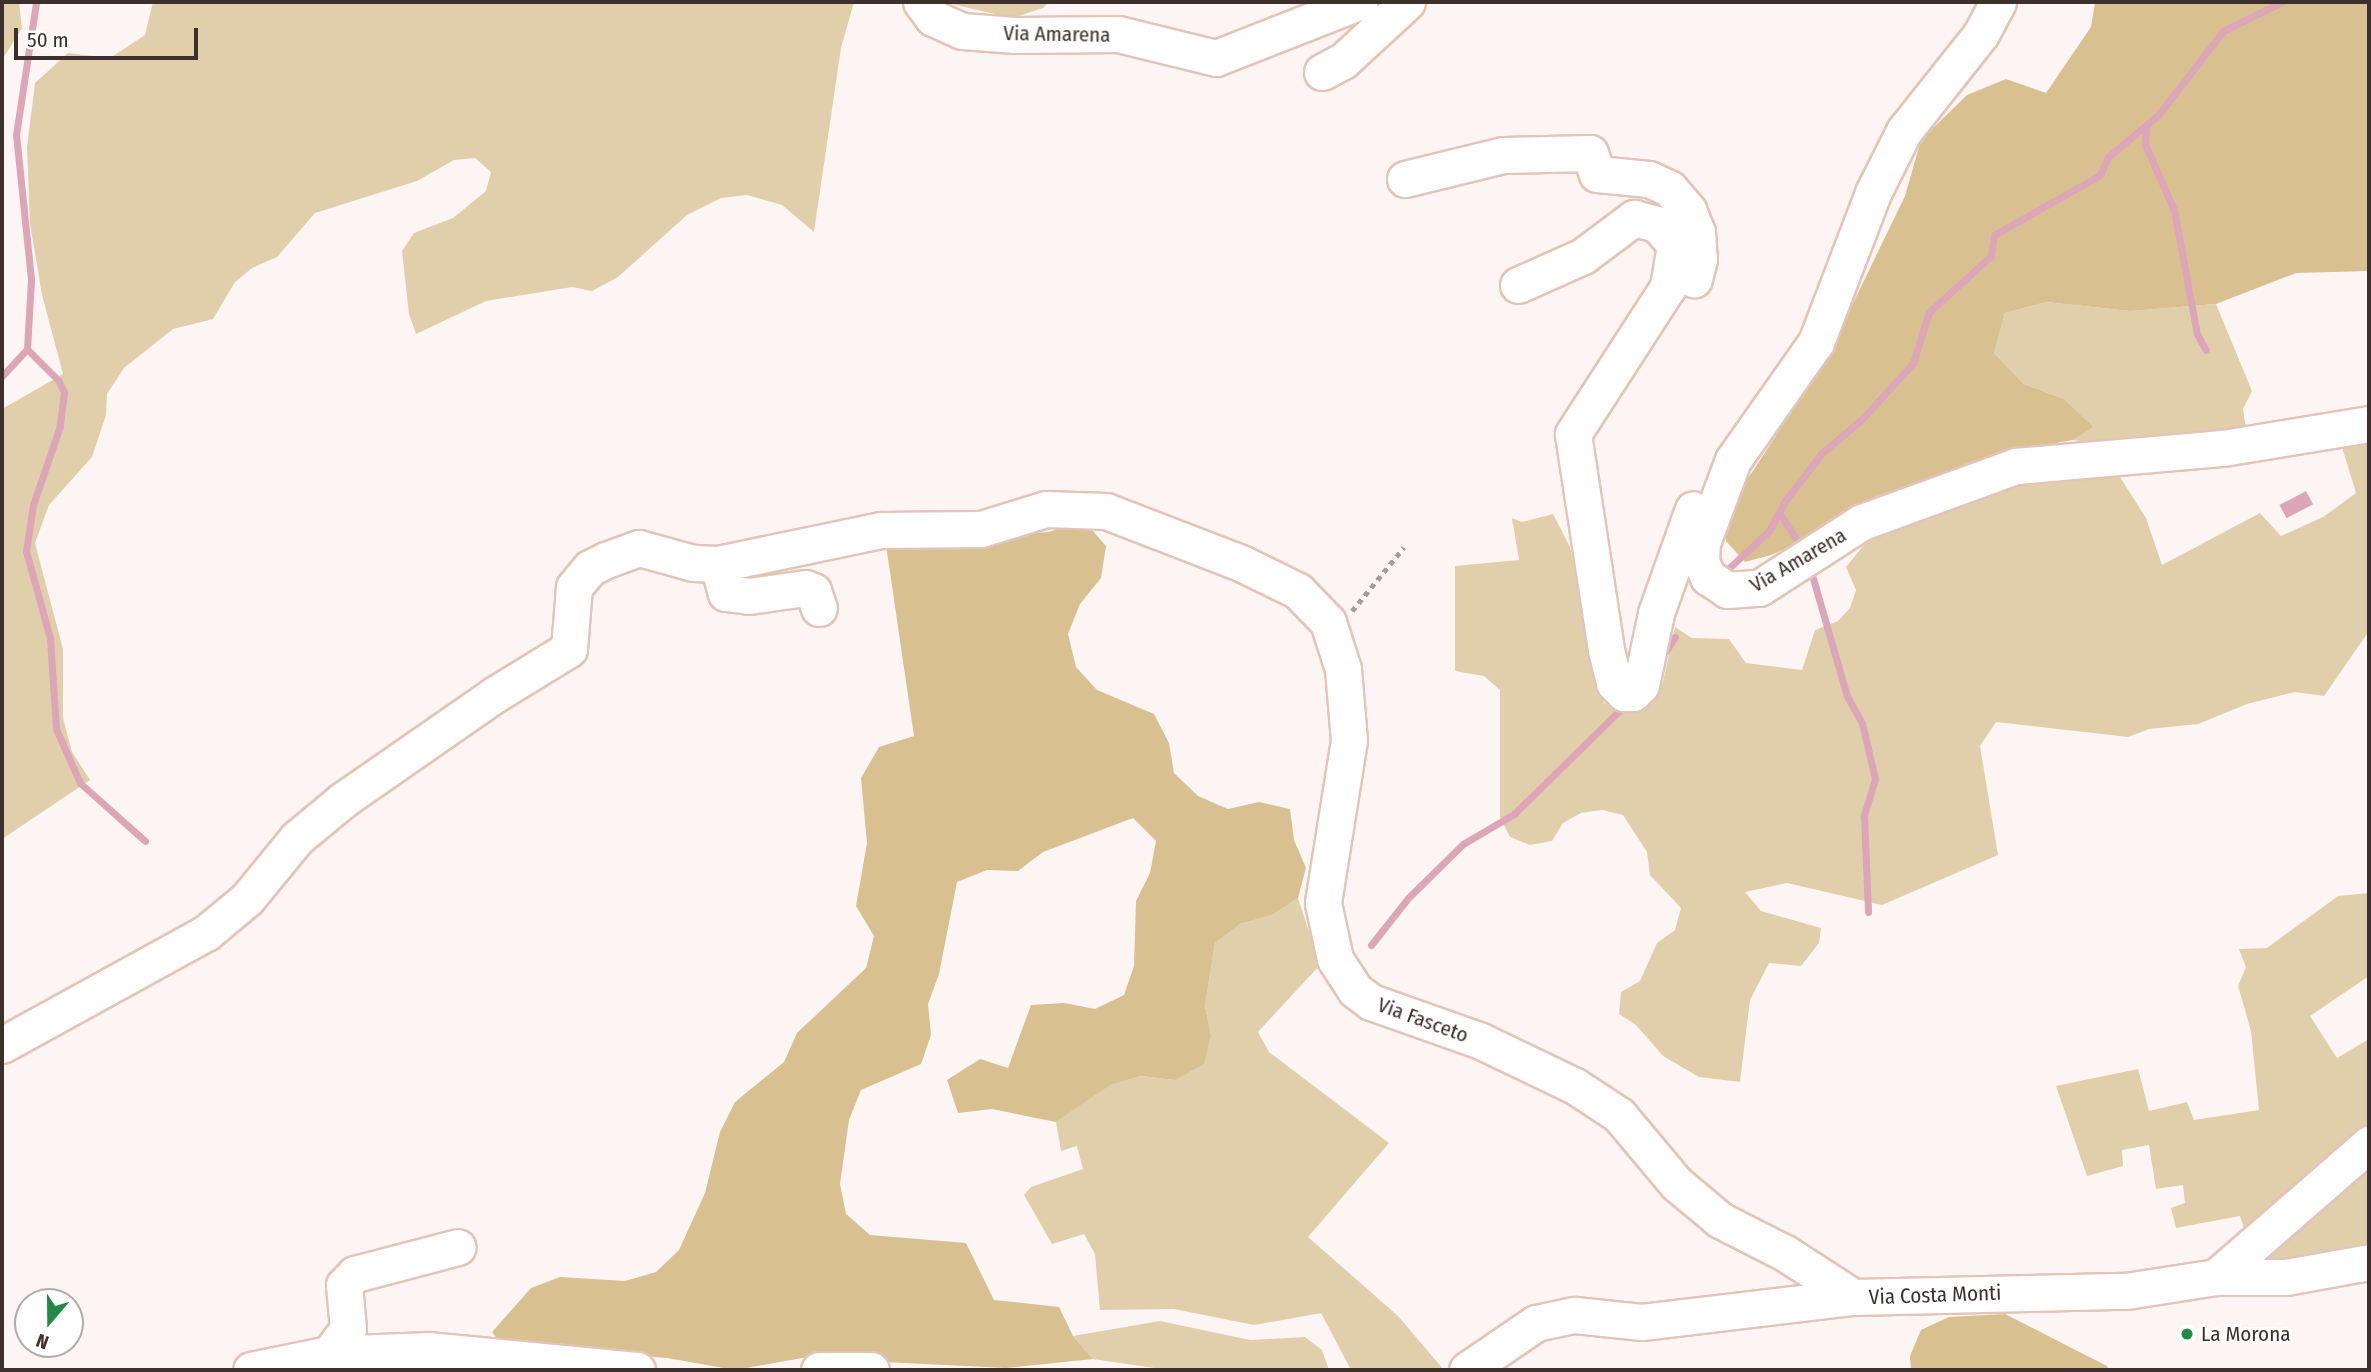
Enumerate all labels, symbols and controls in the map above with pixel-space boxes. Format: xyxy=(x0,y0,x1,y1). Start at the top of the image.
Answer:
scale bar xyxy=(18,14,201,58)
street label: Via Amarena xyxy=(1003,20,1111,48)
text: 50 m xyxy=(27,27,69,53)
street label: Via Amarena xyxy=(1745,522,1851,598)
street label: Via Fasceto xyxy=(1374,992,1472,1048)
street label: Via Costa Monti xyxy=(1868,1280,2002,1310)
north arrow xyxy=(14,1288,84,1358)
place label: La Morona xyxy=(2201,1321,2291,1347)
marker: La Morona xyxy=(2179,1326,2195,1342)
text: N xyxy=(33,1329,52,1354)

